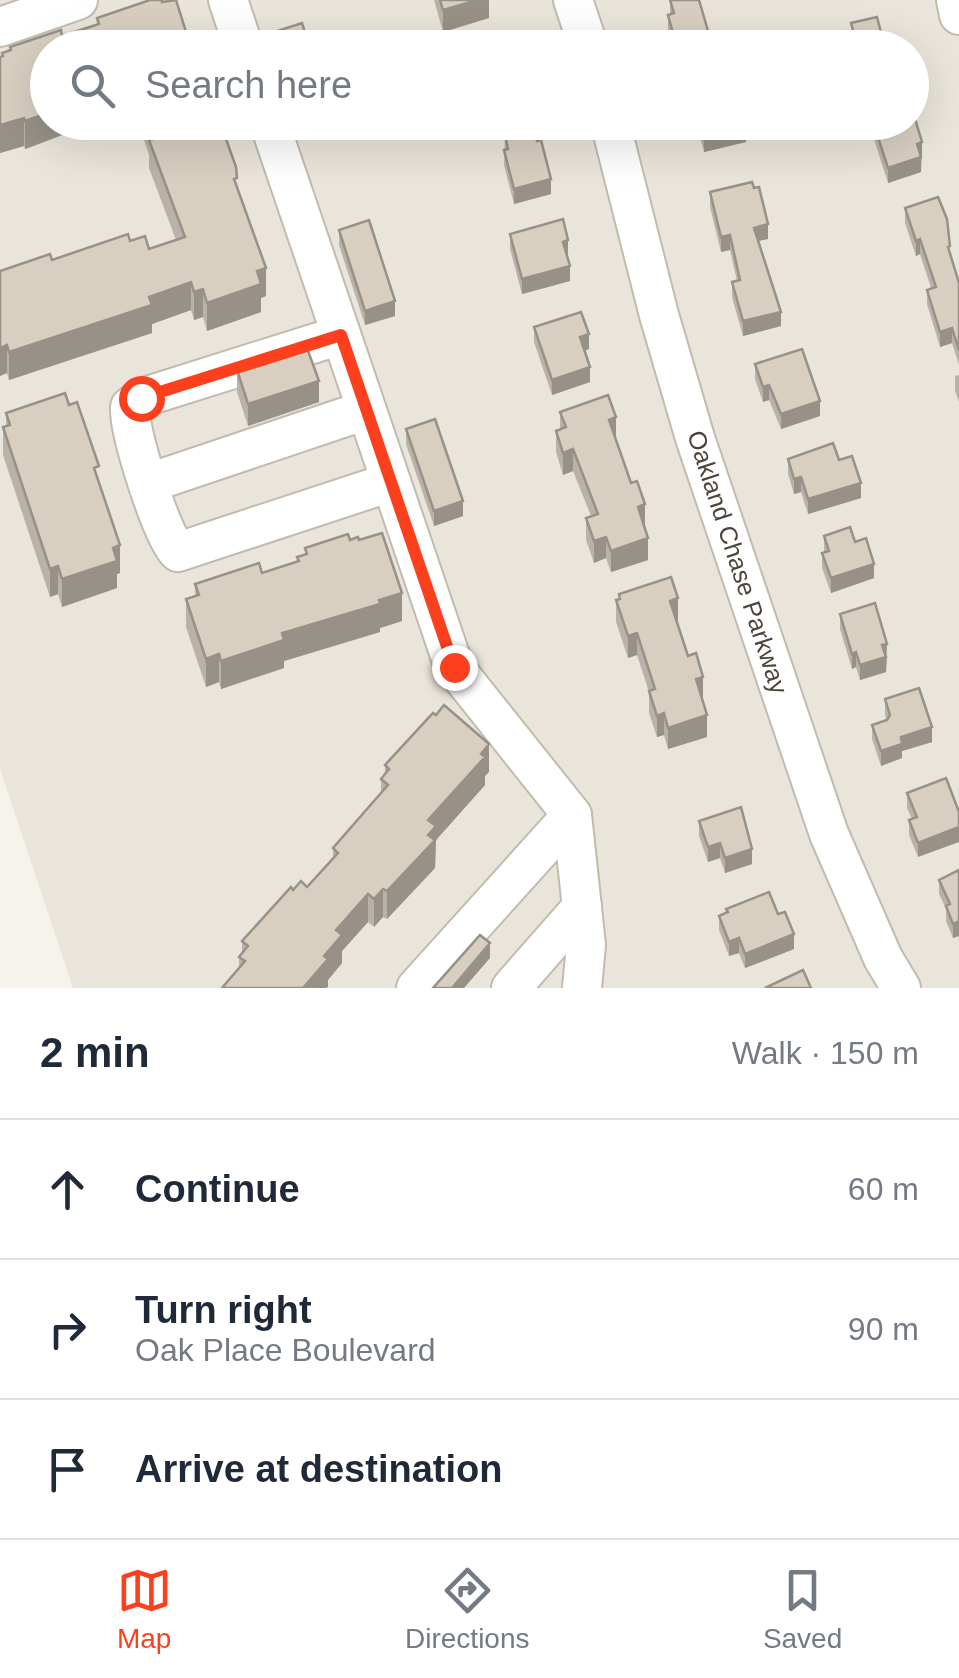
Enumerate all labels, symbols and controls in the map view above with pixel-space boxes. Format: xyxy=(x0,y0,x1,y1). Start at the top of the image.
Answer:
search box xyxy=(30,30,929,140)
icon: search xyxy=(65,58,120,113)
text: Search here xyxy=(145,64,352,106)
route start xyxy=(119,376,165,422)
street label: Oakland Chase Parkway xyxy=(682,427,794,698)
route end xyxy=(432,645,478,691)
text: 2 min xyxy=(40,1029,150,1076)
text: Walk · 150 m xyxy=(732,1035,919,1071)
icon: ahead xyxy=(40,1162,95,1217)
text: Continue xyxy=(135,1168,300,1210)
text: 60 m xyxy=(848,1171,919,1207)
text: Turn right xyxy=(135,1289,312,1331)
icon: right xyxy=(40,1302,95,1357)
text: 90 m xyxy=(848,1311,919,1347)
text: Oak Place Boulevard xyxy=(135,1332,436,1368)
icon: arrive xyxy=(40,1442,95,1497)
text: Arrive at destination xyxy=(135,1448,502,1490)
tab: Map xyxy=(117,1563,172,1655)
tab: Directions xyxy=(405,1563,530,1655)
tab: Saved xyxy=(763,1563,842,1655)

